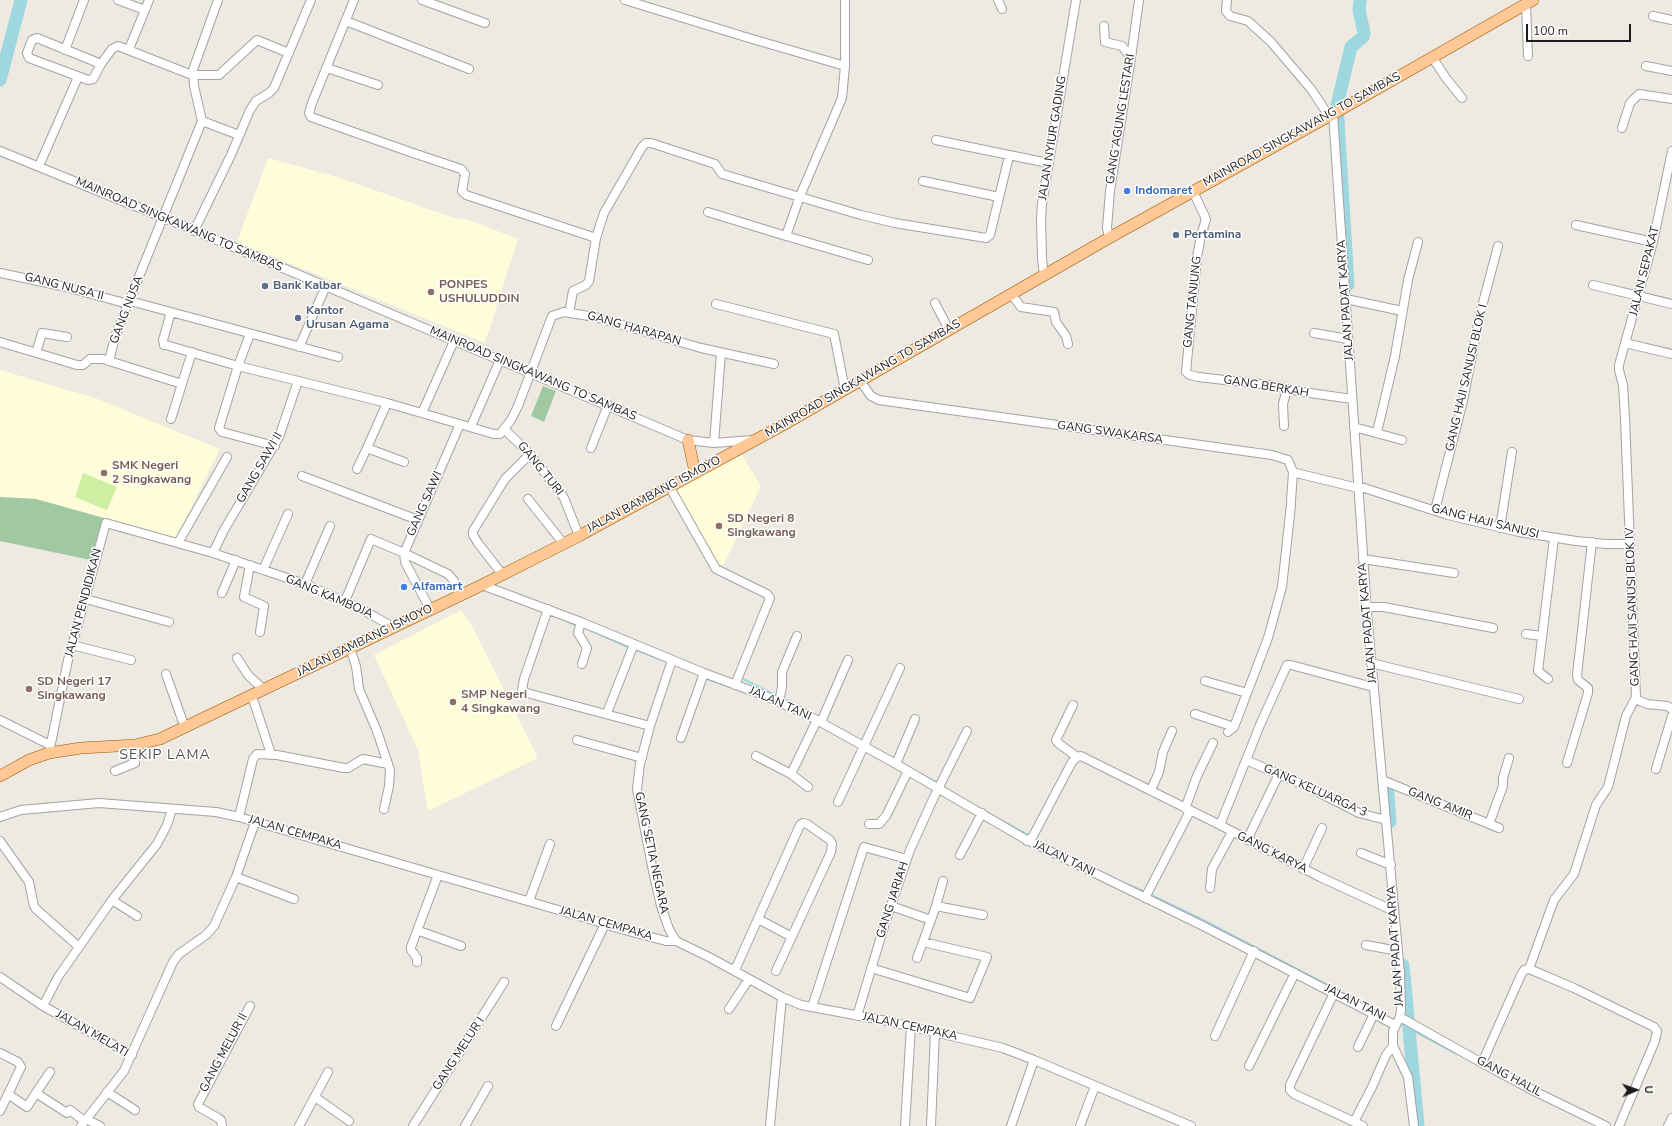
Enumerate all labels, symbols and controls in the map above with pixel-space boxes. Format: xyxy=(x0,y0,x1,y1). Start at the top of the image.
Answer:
scale bar xyxy=(1528,16,1633,42)
text: 100 m xyxy=(1533,23,1568,39)
street label: GANG AGUNG LESTARI xyxy=(1104,53,1138,185)
street label: MAINROAD SINGKAWANG TO SAMBAS xyxy=(1201,70,1403,190)
street label: JALAN NYIUR GADING xyxy=(1036,75,1070,201)
street label: MAINROAD SINGKAWANG TO SAMBAS xyxy=(73,175,285,275)
place label: Indomaret xyxy=(1135,184,1192,198)
marker: Indomaret xyxy=(1122,186,1132,196)
street label: JALAN SEPAKAT xyxy=(1627,225,1663,317)
place label: Pertamina xyxy=(1184,228,1241,242)
marker: Pertamina xyxy=(1171,230,1181,240)
street label: JALAN PADAT KARYA xyxy=(1335,239,1357,361)
street label: GANG TANJUNG xyxy=(1181,255,1205,349)
street label: GANG NUSA II xyxy=(23,270,105,304)
street label: GANG NUSA xyxy=(107,274,147,346)
place label: PONPES USHULUDDIN xyxy=(439,278,519,306)
place label: Bank Kalbar xyxy=(273,279,341,293)
marker: Bank Kalbar xyxy=(260,281,270,291)
marker: PONPES USHULUDDIN xyxy=(426,287,436,297)
street label: GANG HAJI SANUSI BLOK I xyxy=(1443,303,1491,453)
place label: Kantor Urusan Agama xyxy=(306,304,389,332)
street label: GANG HARAPAN xyxy=(585,309,683,349)
marker: Kantor Urusan Agama xyxy=(293,313,303,323)
street label: MAINROAD SINGKAWANG TO SAMBAS xyxy=(763,317,963,441)
street label: MAINROAD SINGKAWANG TO SAMBAS xyxy=(427,324,639,424)
street label: GANG BERKAH xyxy=(1222,373,1310,401)
street label: GANG SWAKARSA xyxy=(1056,418,1164,448)
street label: GANG SAWI II xyxy=(234,430,286,506)
street label: GANG TURI xyxy=(514,439,566,499)
street label: JALAN BAMBANG ISMOYO xyxy=(585,454,723,536)
place label: SMK Negeri 2 Singkawang xyxy=(112,459,191,487)
marker: SMK Negeri 2 Singkawang xyxy=(99,468,109,478)
street label: GANG SAWI xyxy=(404,469,446,539)
street label: GANG HAJI SANUSI xyxy=(1430,502,1540,542)
place label: SD Negeri 8 Singkawang xyxy=(727,512,796,540)
marker: SD Negeri 8 Singkawang xyxy=(714,521,724,531)
street label: GANG HAJI SANUSI BLOK IV xyxy=(1623,527,1643,687)
street label: JALAN PENDIDIKAN xyxy=(63,547,105,659)
street label: JALAN PADAT KARYA xyxy=(1356,562,1380,684)
street label: GANG KAMBOJA xyxy=(283,572,375,622)
place label: Alfamart xyxy=(412,580,462,594)
marker: Alfamart xyxy=(399,582,409,592)
street label: JALAN BAMBANG ISMOYO xyxy=(295,602,435,680)
place label: SD Negeri 17 Singkawang xyxy=(37,675,112,703)
marker: SD Negeri 17 Singkawang xyxy=(24,684,34,694)
street label: JALAN TANI xyxy=(747,684,813,724)
place label: SMP Negeri 4 Singkawang xyxy=(461,688,540,716)
marker: SMP Negeri 4 Singkawang xyxy=(448,697,458,707)
district label: SEKIP LAMA xyxy=(119,748,211,764)
street label: GANG KELUARGA 3 xyxy=(1261,762,1369,820)
street label: GANG AMIR xyxy=(1406,785,1474,823)
street label: GANG SETIA NEGARA xyxy=(631,791,671,915)
street label: JALAN CEMPAKA xyxy=(247,813,343,853)
street label: GANG KARYA xyxy=(1234,829,1310,877)
street label: JALAN TANI xyxy=(1031,838,1097,880)
street label: GANG JARIAH xyxy=(874,860,912,940)
street label: JALAN PADAT KARYA xyxy=(1385,885,1407,1007)
street label: JALAN CEMPAKA xyxy=(558,904,654,944)
street label: JALAN TANI xyxy=(1322,981,1388,1025)
street label: JALAN MELATI xyxy=(53,1007,131,1061)
street label: JALAN CEMPAKA xyxy=(861,1010,959,1044)
street label: GANG MELUR II xyxy=(197,1011,251,1095)
street label: GANG MELUR I xyxy=(430,1015,488,1093)
street label: GANG HALIL xyxy=(1474,1054,1544,1100)
north arrow xyxy=(1616,1070,1656,1110)
text: U xyxy=(1641,1085,1656,1094)

